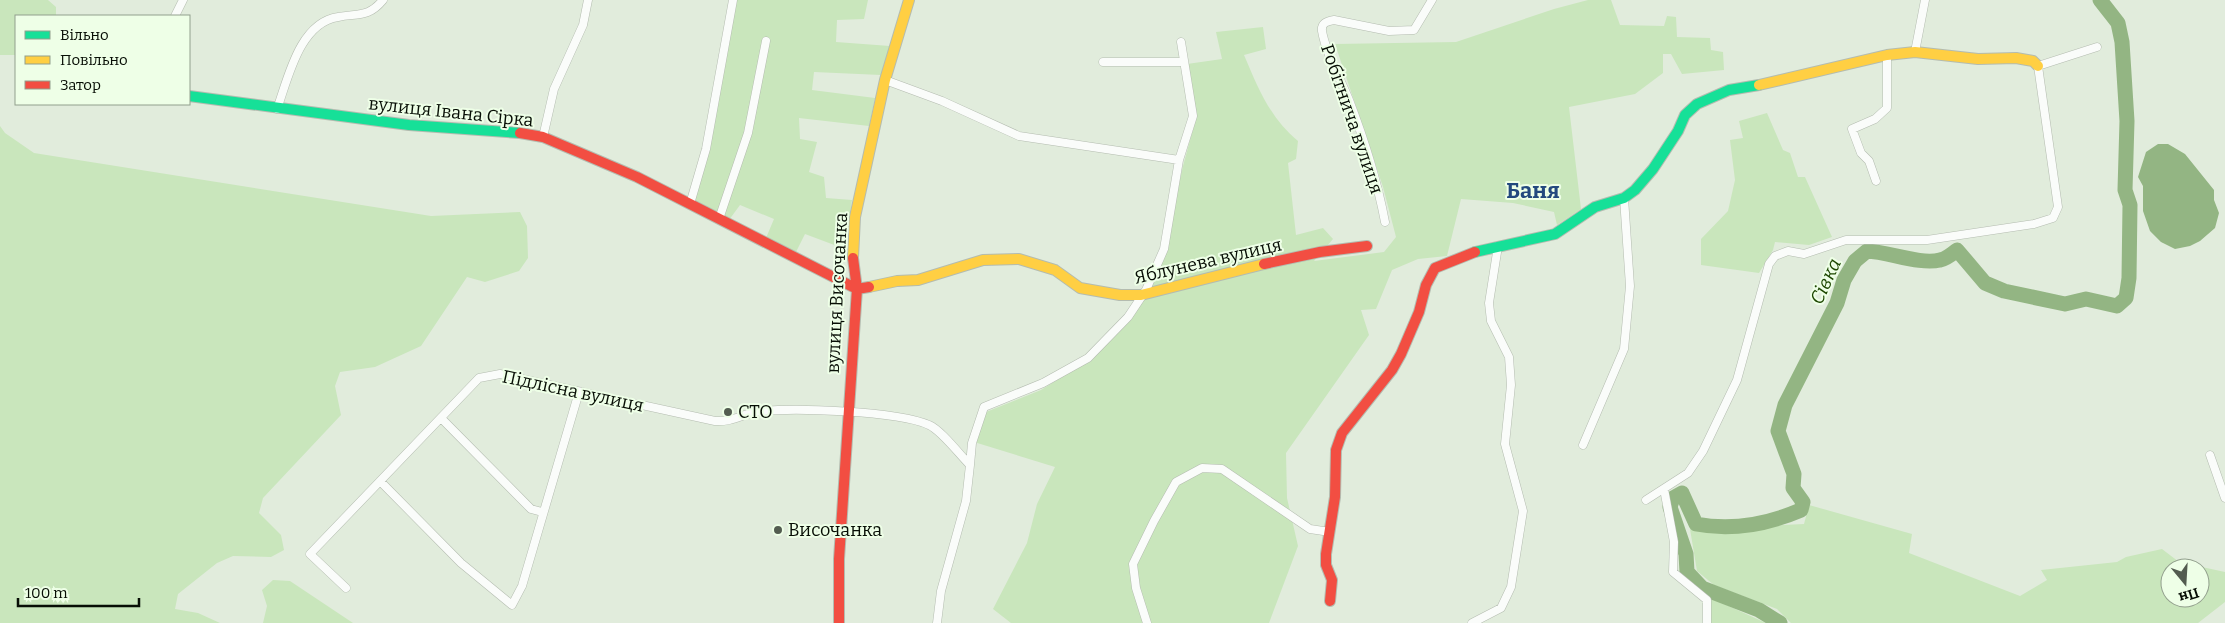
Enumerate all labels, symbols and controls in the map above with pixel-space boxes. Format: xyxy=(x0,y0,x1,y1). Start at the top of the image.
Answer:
legend xyxy=(15,15,190,105)
text: Вільно xyxy=(60,26,109,44)
street label: Робітнича вулиця xyxy=(1316,41,1388,197)
text: Повільно xyxy=(60,51,128,69)
text: Затор xyxy=(60,76,101,94)
street label: вулиця Івана Сірка xyxy=(367,92,535,132)
district label: Баня xyxy=(1506,177,1560,204)
street label: вулиця Височанка xyxy=(822,212,852,374)
street label: Яблунева вулиця xyxy=(1132,233,1284,289)
water label: Сівка xyxy=(1805,255,1846,308)
street label: Підлісна вулиця xyxy=(500,365,646,417)
place label: СТО xyxy=(738,401,773,423)
marker: СТО xyxy=(722,406,734,418)
place label: Височанка xyxy=(788,519,882,541)
marker: Височанка xyxy=(772,524,784,536)
north arrow xyxy=(2160,558,2210,608)
scale bar xyxy=(18,576,139,608)
text: 100 m xyxy=(25,584,68,602)
text: Пн xyxy=(2177,584,2201,606)

